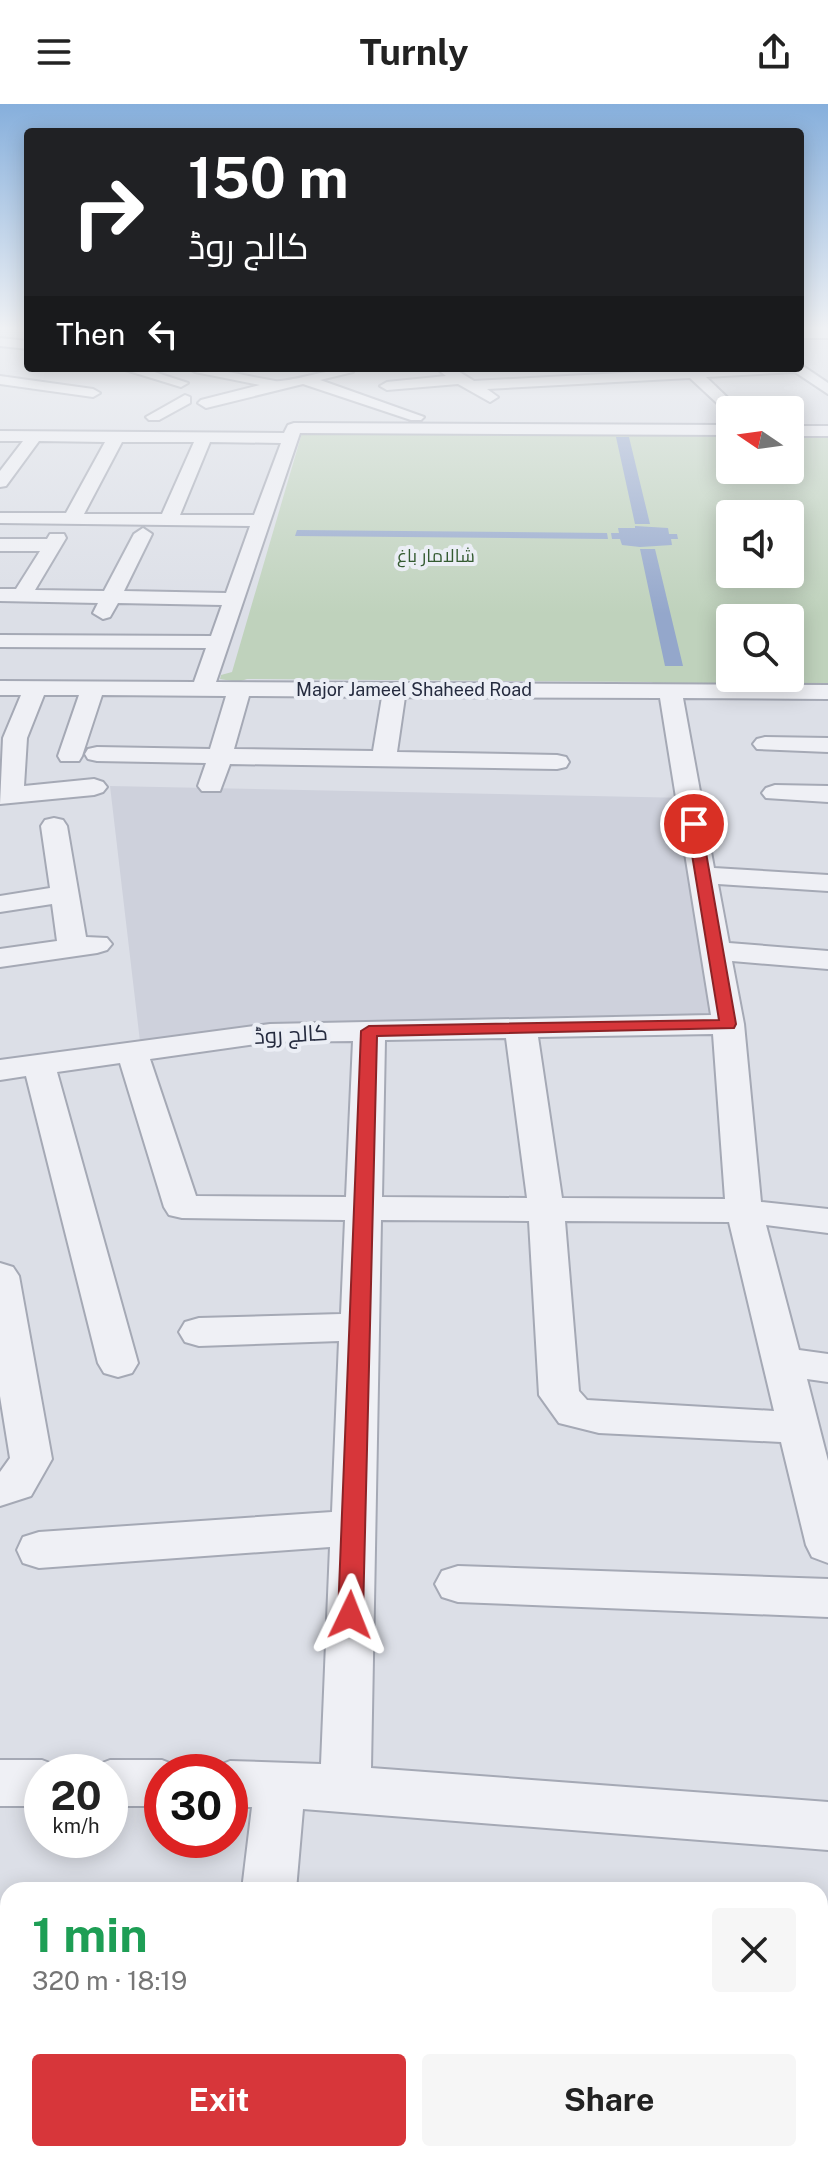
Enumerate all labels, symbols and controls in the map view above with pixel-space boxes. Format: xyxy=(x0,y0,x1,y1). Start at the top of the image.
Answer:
icon: menu xyxy=(32,30,76,74)
icon: share xyxy=(752,30,796,74)
text: Turnly xyxy=(360,31,468,73)
text: 150 m xyxy=(188,145,349,211)
icon: right xyxy=(56,160,160,264)
text: کالج روڈ xyxy=(188,225,309,267)
icon: left xyxy=(141,312,185,356)
text: Then xyxy=(56,316,125,352)
north arrow xyxy=(716,396,804,484)
map controls xyxy=(716,396,804,692)
button: sound xyxy=(716,500,804,588)
park label: شالامار باغ xyxy=(397,545,475,568)
button: search xyxy=(716,604,804,692)
street label: Major Jameel Shaheed Road xyxy=(296,679,532,700)
pin xyxy=(660,790,728,858)
icon: arrive xyxy=(672,802,716,846)
street label: کالج روڈ xyxy=(253,1019,329,1051)
position arrow xyxy=(308,1573,392,1657)
speed limit sign: 30 xyxy=(144,1754,248,1858)
text: 20 xyxy=(50,1772,102,1819)
text: km/h xyxy=(52,1814,100,1838)
text: 1 min xyxy=(32,1906,148,1963)
button: close xyxy=(712,1908,796,1992)
text: 320 m · 18:19 xyxy=(32,1965,187,1996)
button: Exit xyxy=(32,2054,406,2146)
button: Share xyxy=(422,2054,796,2146)

